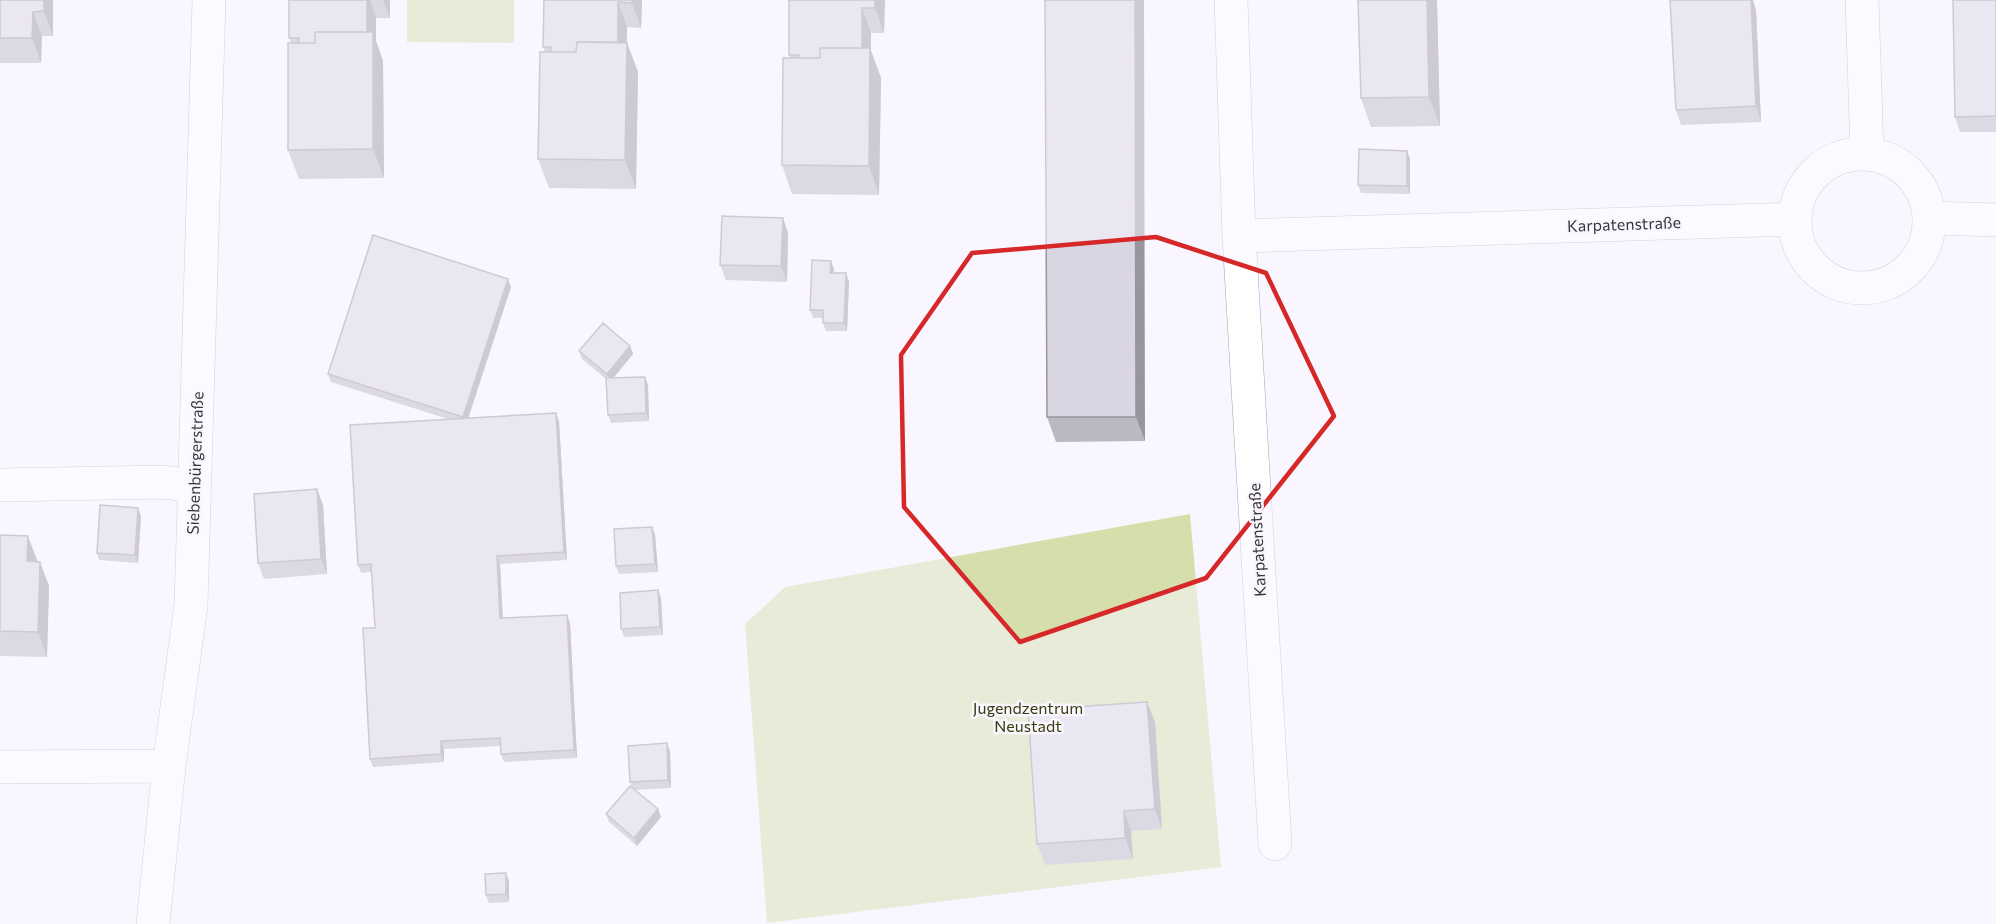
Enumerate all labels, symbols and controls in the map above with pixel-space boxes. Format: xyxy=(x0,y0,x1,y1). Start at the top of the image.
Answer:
street label: Karpatenstraße xyxy=(1567,212,1681,235)
street label: Siebenbürgerstraße xyxy=(183,391,206,535)
street label: Karpatenstraße xyxy=(1244,483,1269,597)
park label: Jugendzentrum Neustadt xyxy=(973,698,1083,735)

